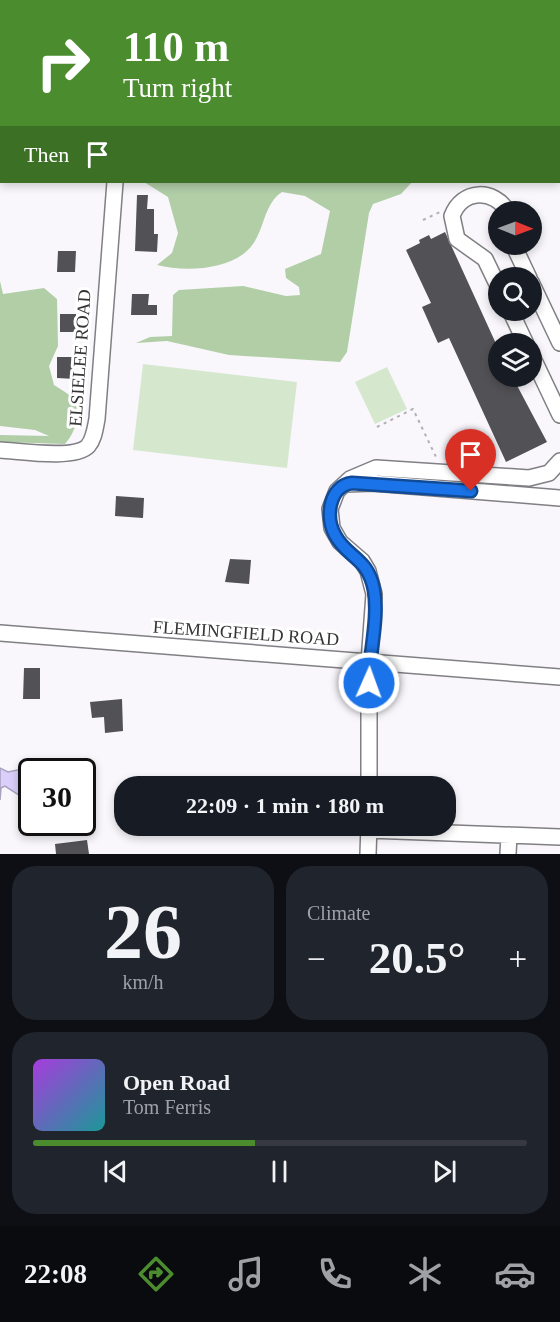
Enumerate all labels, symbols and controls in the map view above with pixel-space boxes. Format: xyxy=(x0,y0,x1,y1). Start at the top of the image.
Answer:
icon: right xyxy=(24,24,102,102)
text: 110 m xyxy=(123,24,229,70)
text: Turn right xyxy=(123,73,232,103)
icon: arrive xyxy=(81,138,114,171)
text: Then xyxy=(24,142,69,167)
north arrow xyxy=(488,201,542,255)
map controls xyxy=(488,201,542,387)
button: search xyxy=(488,267,542,321)
street label: ELSIELEE ROAD xyxy=(65,289,95,427)
button: layers xyxy=(488,333,542,387)
pin xyxy=(445,429,496,491)
icon: arrive xyxy=(454,438,487,471)
street label: FLEMINGFIELD ROAD xyxy=(152,617,340,649)
position arrow xyxy=(337,651,401,715)
speed limit sign: 30 xyxy=(18,758,96,836)
text: 22:09 · 1 min · 180 m xyxy=(186,793,384,818)
text: 26 xyxy=(104,888,182,975)
text: Climate xyxy=(307,902,370,924)
text: 20.5° xyxy=(369,933,465,983)
text: − xyxy=(307,941,326,977)
text: + xyxy=(508,941,527,977)
text: km/h xyxy=(122,971,164,993)
text: Open Road xyxy=(123,1070,230,1095)
text: Tom Ferris xyxy=(123,1096,211,1118)
icon: previous xyxy=(99,1155,132,1188)
icon: pause xyxy=(263,1155,296,1188)
icon: next xyxy=(428,1155,461,1188)
icon: directions xyxy=(135,1253,177,1295)
icon: music xyxy=(225,1253,267,1295)
icon: phone xyxy=(314,1253,356,1295)
icon: climate xyxy=(404,1253,446,1295)
icon: car xyxy=(494,1253,536,1295)
text: 22:08 xyxy=(24,1259,87,1289)

